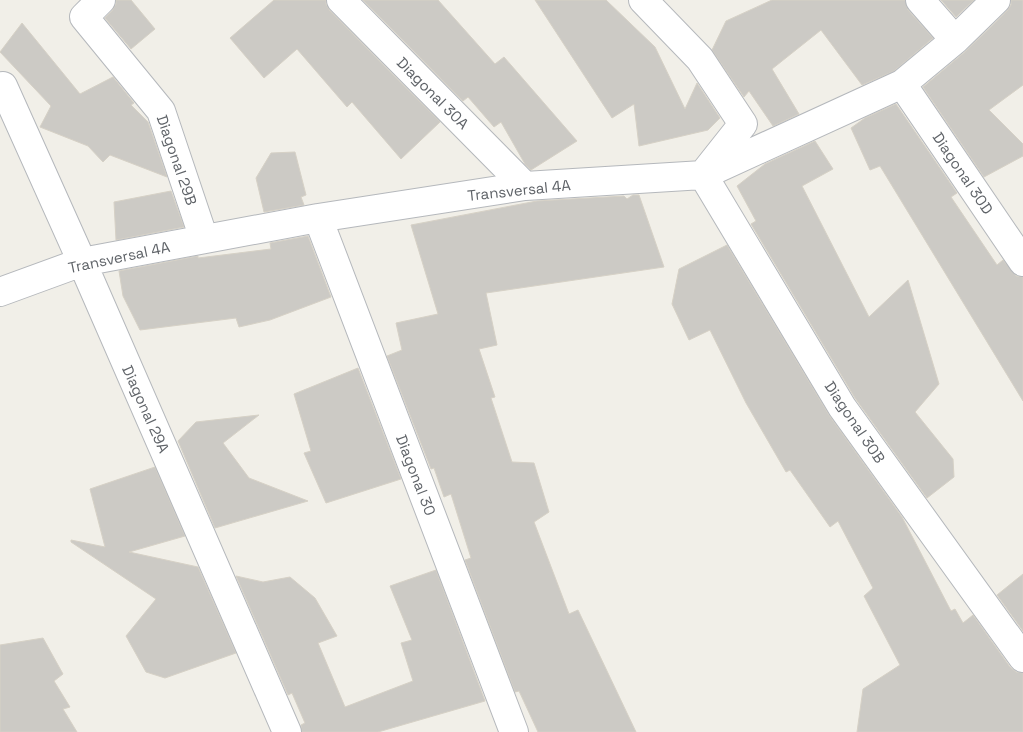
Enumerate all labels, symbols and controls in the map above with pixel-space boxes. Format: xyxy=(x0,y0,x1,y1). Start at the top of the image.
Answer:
street label: Diagonal 30A xyxy=(393,53,473,133)
street label: Diagonal 29B xyxy=(153,112,201,208)
street label: Diagonal 30D xyxy=(929,128,997,218)
street label: Transversal 4A xyxy=(467,175,572,205)
street label: Transversal 4A xyxy=(66,237,172,277)
street label: Diagonal 29A xyxy=(118,362,174,456)
street label: Diagonal 30B xyxy=(821,377,889,467)
street label: Diagonal 30 xyxy=(392,432,440,518)

